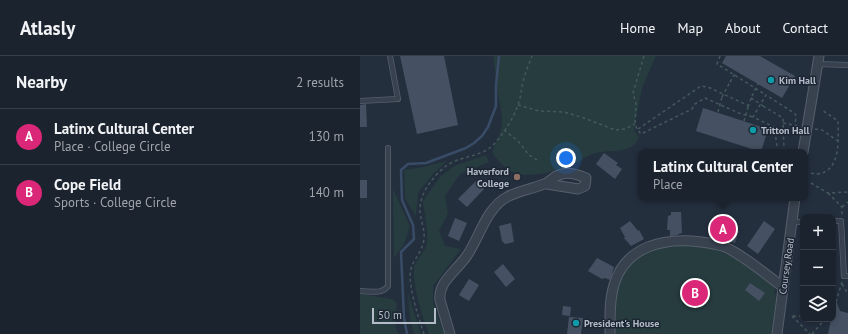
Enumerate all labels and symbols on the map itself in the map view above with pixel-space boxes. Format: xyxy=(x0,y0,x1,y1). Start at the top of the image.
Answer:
place label: Kim Hall xyxy=(779,74,816,87)
marker: Kim Hall xyxy=(766,75,776,85)
place label: Tritton Hall xyxy=(761,124,809,137)
marker: Tritton Hall xyxy=(748,125,758,135)
your location xyxy=(556,148,576,168)
place label: Haverford College xyxy=(467,165,509,190)
marker: Haverford College xyxy=(512,172,522,182)
pin: A xyxy=(710,214,736,244)
street label: Coursey Road xyxy=(776,237,797,295)
pin: B xyxy=(682,278,708,308)
scale bar xyxy=(372,306,436,325)
place label: President's House xyxy=(584,317,659,330)
marker: President's House xyxy=(571,318,581,328)

